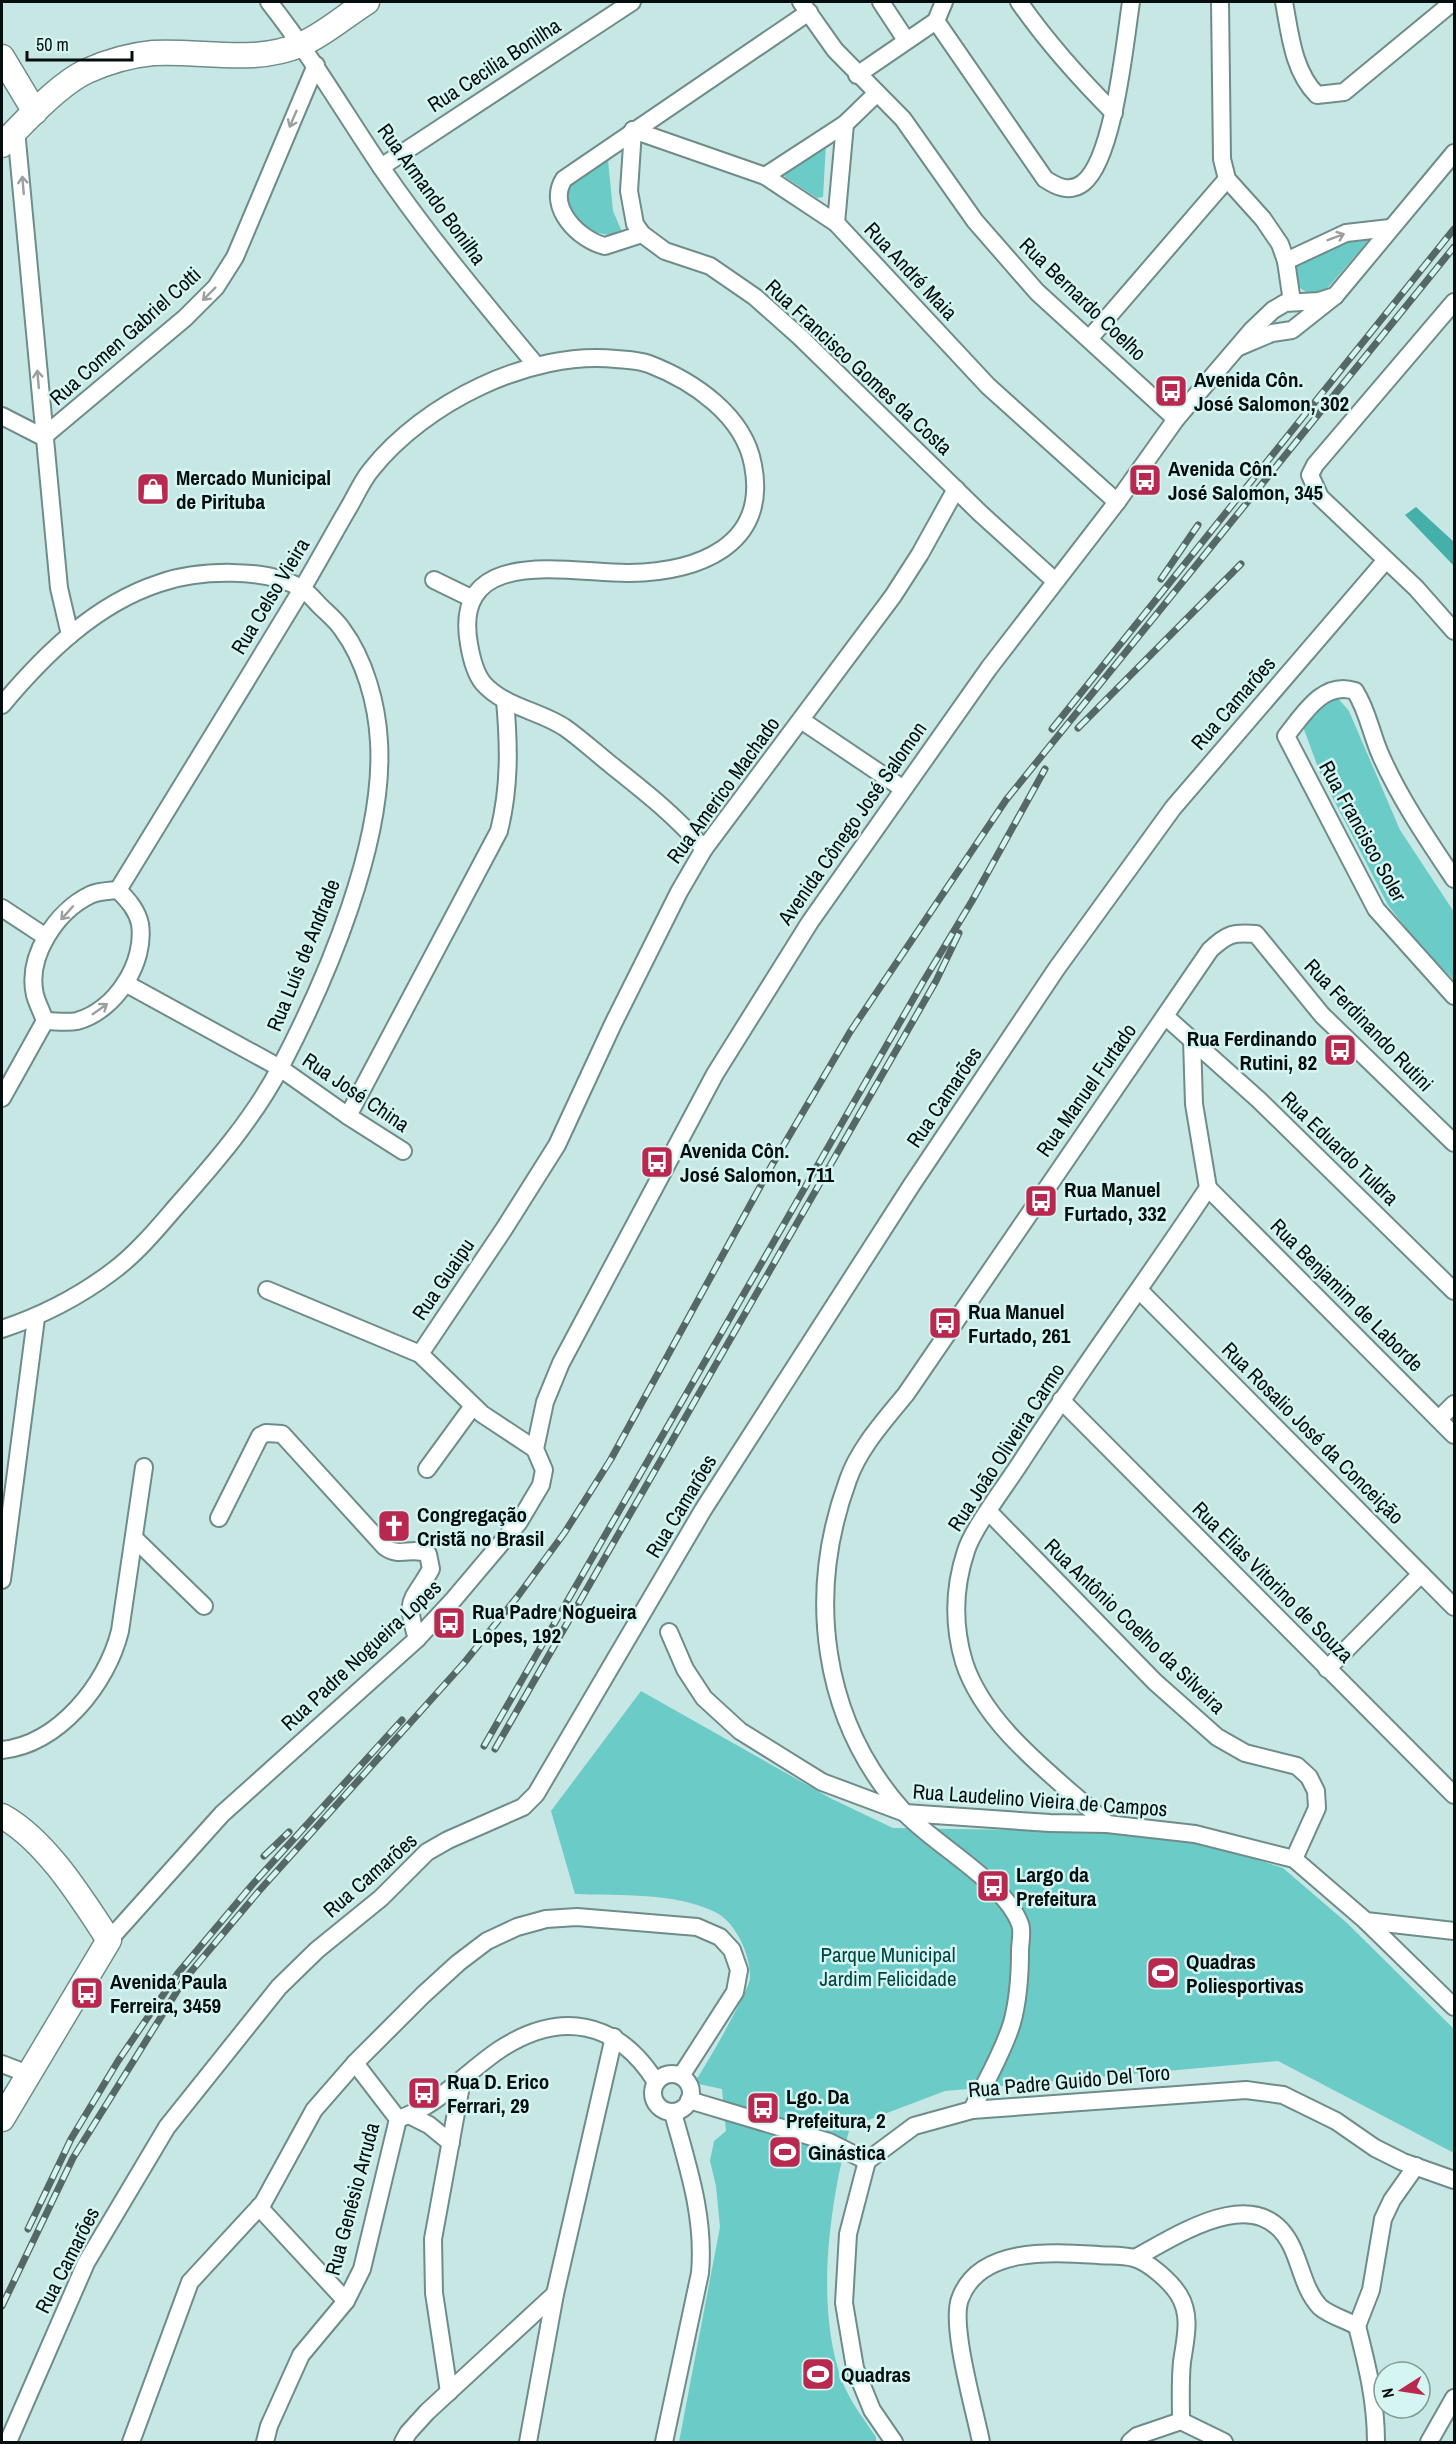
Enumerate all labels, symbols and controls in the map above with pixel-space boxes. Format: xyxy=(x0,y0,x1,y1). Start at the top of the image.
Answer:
street label: Rua Cecilia Bonilha xyxy=(422,11,566,119)
scale bar xyxy=(27,24,132,62)
text: 50 m xyxy=(36,32,69,57)
one-way arrow xyxy=(287,109,298,127)
street label: Rua Armando Bonilha xyxy=(371,117,493,271)
one-way arrow xyxy=(17,175,28,195)
street label: Rua André Maia xyxy=(858,216,964,327)
street label: Rua Bernardo Coelho xyxy=(1013,231,1153,367)
one-way arrow xyxy=(1326,231,1345,242)
street label: Rua Comen Gabriel Cotti xyxy=(43,260,207,412)
street label: Rua Francisco Gomes da Costa xyxy=(759,273,959,462)
one-way arrow xyxy=(202,286,217,301)
place label: Avenida Côn. José Salomon, 302 xyxy=(1194,365,1349,418)
one-way arrow xyxy=(33,370,44,390)
bus stop icon: Avenida Côn. José Salomon, 302 xyxy=(1153,373,1189,409)
place label: Avenida Côn. José Salomon, 345 xyxy=(1168,454,1323,507)
bus stop icon: Avenida Côn. José Salomon, 345 xyxy=(1127,462,1163,498)
place label: Mercado Municipal de Pirituba xyxy=(176,463,331,516)
shop icon: Mercado Municipal de Pirituba xyxy=(135,471,171,507)
street label: Rua Celso Vieira xyxy=(224,532,316,660)
street label: Rua Camarões xyxy=(1184,650,1282,756)
street label: Rua Americo Machado xyxy=(660,711,786,869)
street label: Avenida Cônego José Salomon xyxy=(770,716,933,931)
street label: Rua Francisco Soler xyxy=(1312,755,1414,907)
street label: Rua Luís de Andrade xyxy=(259,875,347,1035)
one-way arrow xyxy=(60,905,74,920)
street label: Rua Ferdinando Rutini xyxy=(1298,952,1440,1098)
one-way arrow xyxy=(91,1003,107,1015)
street label: Rua Manuel Furtado xyxy=(1029,1017,1143,1163)
place label: Rua Ferdinando Rutini, 82 xyxy=(1187,1024,1317,1077)
bus stop icon: Rua Ferdinando Rutini, 82 xyxy=(1322,1032,1358,1068)
street label: Rua Camarões xyxy=(900,1041,988,1153)
street label: Rua José China xyxy=(297,1045,416,1139)
street label: Rua Eduardo Tuldra xyxy=(1275,1084,1406,1212)
place label: Avenida Côn. José Salomon, 711 xyxy=(680,1136,835,1189)
bus stop icon: Avenida Côn. José Salomon, 711 xyxy=(639,1144,675,1180)
place label: Rua Manuel Furtado, 332 xyxy=(1064,1175,1166,1228)
bus stop icon: Rua Manuel Furtado, 332 xyxy=(1023,1183,1059,1219)
street label: Rua Benjamim de Laborde xyxy=(1264,1212,1430,1378)
street label: Rua Guaipu xyxy=(405,1232,481,1326)
place label: Rua Manuel Furtado, 261 xyxy=(968,1297,1071,1350)
bus stop icon: Rua Manuel Furtado, 261 xyxy=(927,1305,963,1341)
street label: Rua Rosalio José da Conceição xyxy=(1215,1335,1411,1531)
street label: Rua João Oliveira Carmo xyxy=(941,1357,1071,1537)
street label: Rua Camarões xyxy=(639,1449,723,1563)
street label: Rua Elias Vitorino de Souza xyxy=(1186,1495,1360,1669)
place label: Congregação Cristã no Brasil xyxy=(417,1500,544,1553)
church icon: Congregação Cristã no Brasil xyxy=(376,1508,412,1544)
street label: Rua Antônio Coelho da Silveira xyxy=(1038,1532,1232,1721)
street label: Rua Padre Nogueira Lopes xyxy=(274,1573,448,1737)
place label: Rua Padre Nogueira Lopes, 192 xyxy=(472,1597,637,1650)
bus stop icon: Rua Padre Nogueira Lopes, 192 xyxy=(431,1605,467,1641)
street label: Rua Laudelino Vieira de Campos xyxy=(912,1777,1168,1823)
street label: Rua Camarões xyxy=(317,1826,423,1924)
place label: Largo da Prefeitura xyxy=(1016,1860,1097,1913)
bus stop icon: Largo da Prefeitura xyxy=(975,1868,1011,1904)
park label: Parque Municipal Jardim Felicidade xyxy=(820,1940,956,1993)
place label: Quadras Poliesportivas xyxy=(1186,1947,1304,2000)
sports icon: Quadras Poliesportivas xyxy=(1145,1955,1181,1991)
place label: Avenida Paula Ferreira, 3459 xyxy=(110,1967,228,2020)
bus stop icon: Avenida Paula Ferreira, 3459 xyxy=(69,1975,105,2011)
street label: Rua Padre Guido Del Toro xyxy=(967,2058,1171,2104)
place label: Rua D. Erico Ferrari, 29 xyxy=(447,2067,549,2120)
bus stop icon: Rua D. Erico Ferrari, 29 xyxy=(406,2075,442,2111)
place label: Lgo. Da Prefeitura, 2 xyxy=(786,2082,886,2135)
bus stop icon: Lgo. Da Prefeitura, 2 xyxy=(745,2090,781,2126)
street label: Rua Genésio Arruda xyxy=(318,2119,386,2279)
sports icon: Ginástica xyxy=(767,2134,803,2170)
place label: Ginástica xyxy=(808,2138,886,2167)
street label: Rua Camarões xyxy=(28,2202,106,2318)
sports icon: Quadras xyxy=(800,2356,836,2392)
place label: Quadras xyxy=(841,2360,911,2389)
north arrow xyxy=(1372,2360,1432,2420)
text: N xyxy=(1376,2386,1399,2400)

